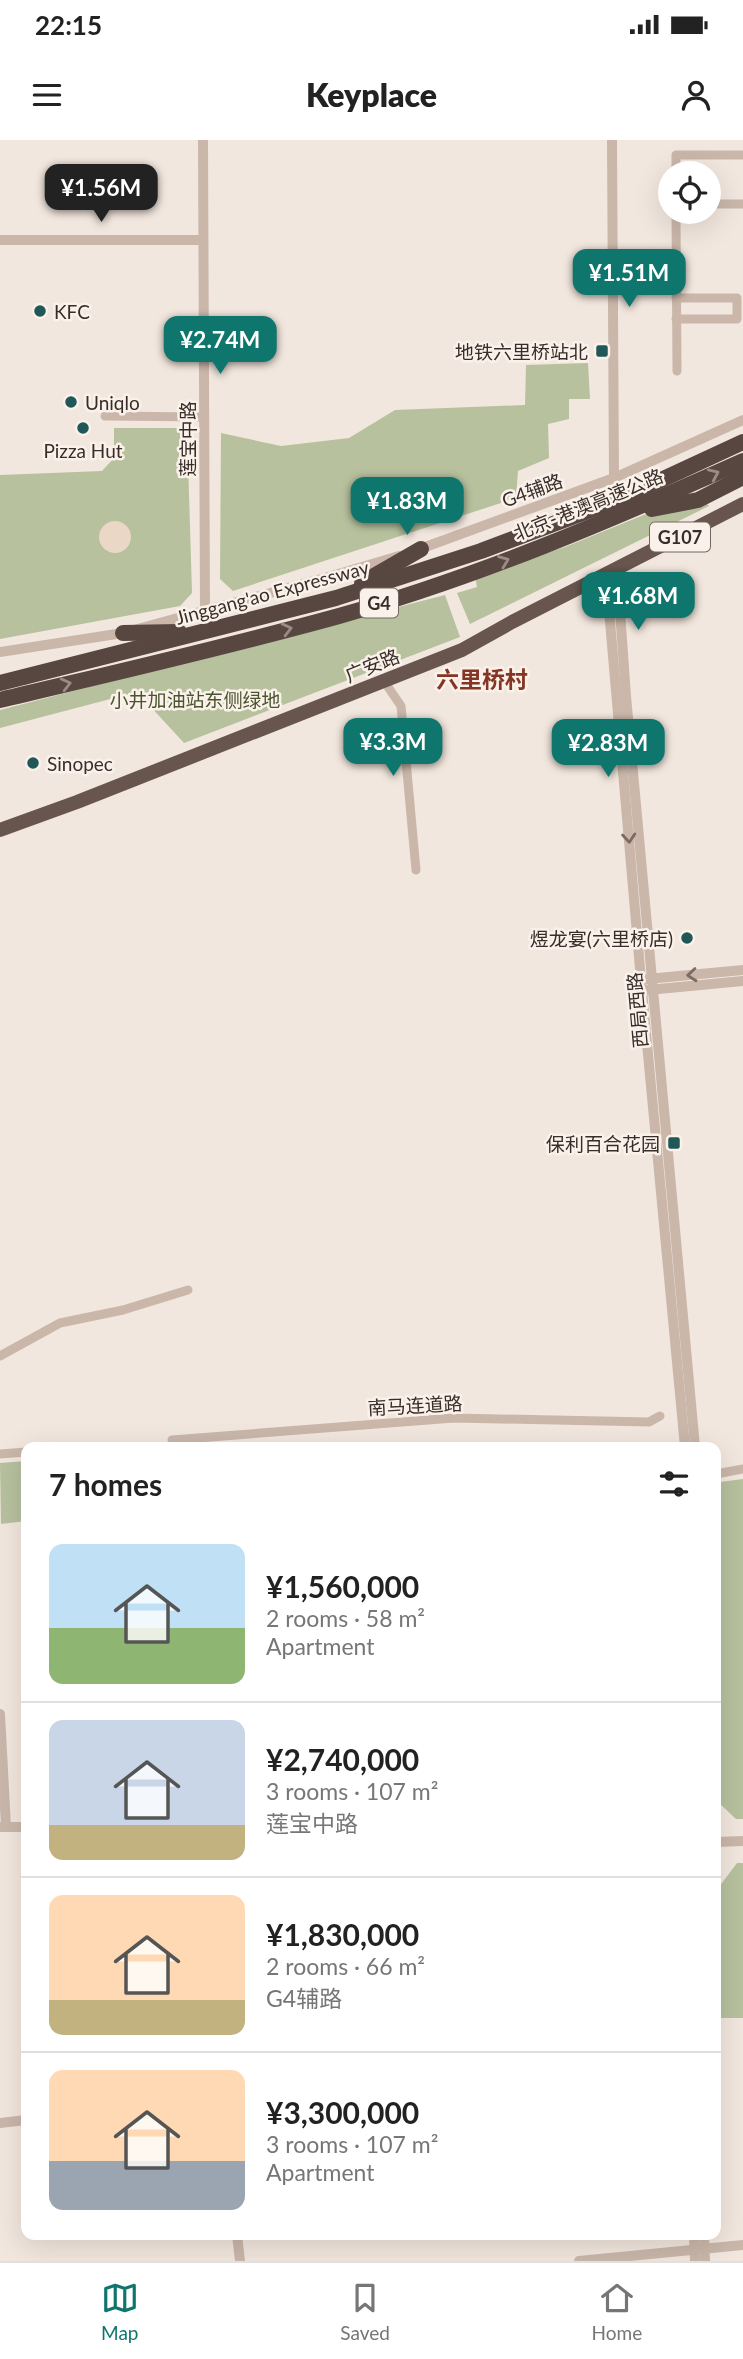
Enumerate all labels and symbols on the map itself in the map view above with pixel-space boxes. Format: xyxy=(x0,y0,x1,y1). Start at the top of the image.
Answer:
pin: ¥1.56M xyxy=(44,164,158,224)
pin: ¥1.51M xyxy=(572,250,686,309)
place label: KFC xyxy=(54,300,90,323)
marker: KFC xyxy=(32,303,48,319)
pin: ¥2.74M xyxy=(163,316,277,376)
place label: 地铁六里桥站北 xyxy=(455,340,588,363)
marker: 地铁六里桥站北 xyxy=(594,343,610,359)
place label: Uniqlo xyxy=(85,391,140,414)
marker: Uniqlo xyxy=(63,394,79,410)
street label: 莲宝中路 xyxy=(176,401,199,477)
marker: Pizza Hut xyxy=(75,420,91,436)
place label: Pizza Hut xyxy=(43,439,123,462)
street label: 北京-港澳高速公路 xyxy=(510,464,666,544)
street label: G4辅路 xyxy=(499,468,565,512)
one-way arrow xyxy=(707,468,719,482)
pin: ¥1.83M xyxy=(350,478,464,537)
road number: G107 xyxy=(650,522,710,552)
street label: Jinggang'ao Expressway xyxy=(173,555,371,629)
one-way arrow xyxy=(497,556,509,570)
pin: ¥1.68M xyxy=(581,573,695,632)
road number: G4 xyxy=(360,588,398,617)
one-way arrow xyxy=(281,623,293,637)
street label: 广安路 xyxy=(341,644,403,686)
district label: 六里桥村 xyxy=(436,665,528,693)
one-way arrow xyxy=(60,678,72,692)
park label: 小井加油站东侧绿地 xyxy=(109,688,281,711)
pin: ¥3.3M xyxy=(344,718,442,778)
pin: ¥2.83M xyxy=(551,720,665,779)
place label: Sinopec xyxy=(47,752,113,775)
marker: Sinopec xyxy=(25,755,41,771)
one-way arrow xyxy=(621,833,636,844)
place label: 煜龙宴(六里桥店) xyxy=(530,927,673,950)
marker: 煜龙宴(六里桥店) xyxy=(679,930,695,946)
one-way arrow xyxy=(686,967,697,982)
street label: 西局西路 xyxy=(622,971,652,1049)
place label: 保利百合花园 xyxy=(546,1132,660,1155)
marker: 保利百合花园 xyxy=(666,1135,682,1151)
street label: 南马连道路 xyxy=(367,1391,463,1419)

